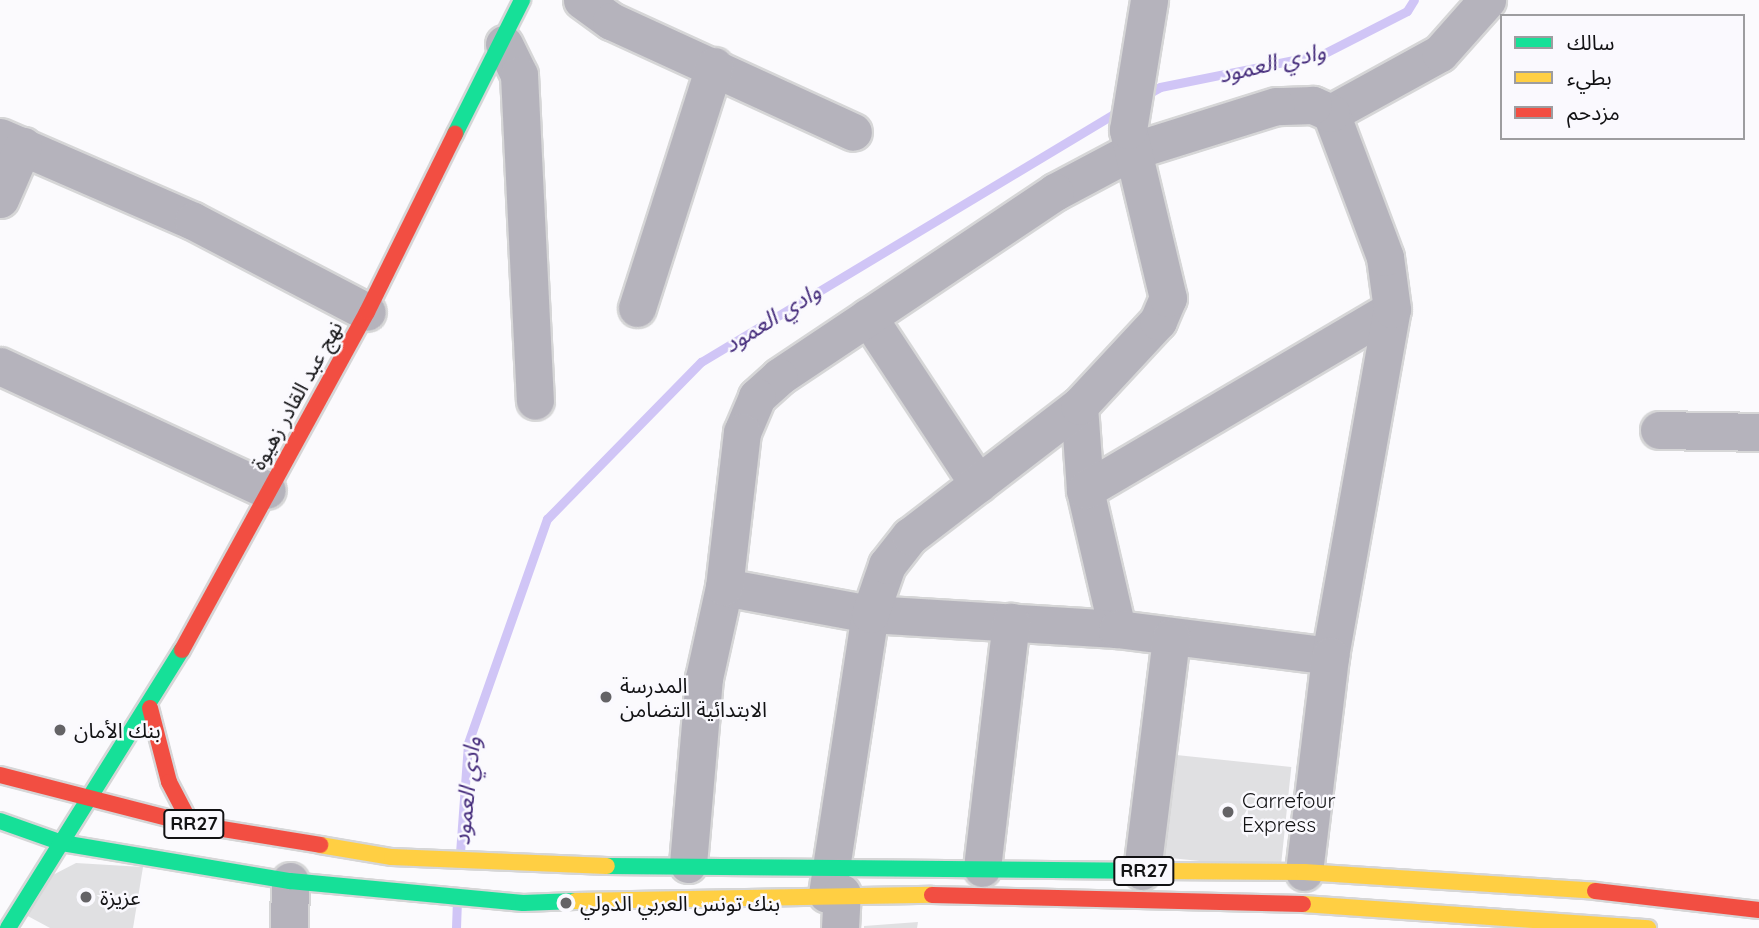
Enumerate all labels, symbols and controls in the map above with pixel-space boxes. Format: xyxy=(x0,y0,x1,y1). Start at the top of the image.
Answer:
legend xyxy=(1500,14,1745,140)
text: سالك xyxy=(1567,29,1614,55)
water label: وادي العمود xyxy=(1216,37,1328,89)
text: بطيء xyxy=(1567,64,1612,90)
text: مزدحم xyxy=(1567,99,1620,125)
water label: وادي العمود xyxy=(718,277,826,359)
street label: نهج عبد القادر زهيوة xyxy=(245,316,347,474)
place label: المدرسة الابتدائية التضامن xyxy=(620,672,767,722)
marker: المدرسة الابتدائية التضامن xyxy=(598,689,614,705)
place label: بنك الأمان xyxy=(74,717,161,743)
marker: بنك الأمان xyxy=(52,722,68,738)
water label: وادي العمود xyxy=(448,735,486,847)
place label: Carrefour Express xyxy=(1242,787,1336,837)
marker: Carrefour Express xyxy=(1220,804,1236,820)
road number: RR27 xyxy=(162,808,226,839)
road number: RR27 xyxy=(1112,856,1176,886)
place label: عزيزة xyxy=(100,884,141,910)
marker: عزيزة xyxy=(78,889,94,905)
place label: بنك تونس العربي الدولي xyxy=(580,890,780,916)
marker: بنك تونس العربي الدولي xyxy=(558,895,574,911)

